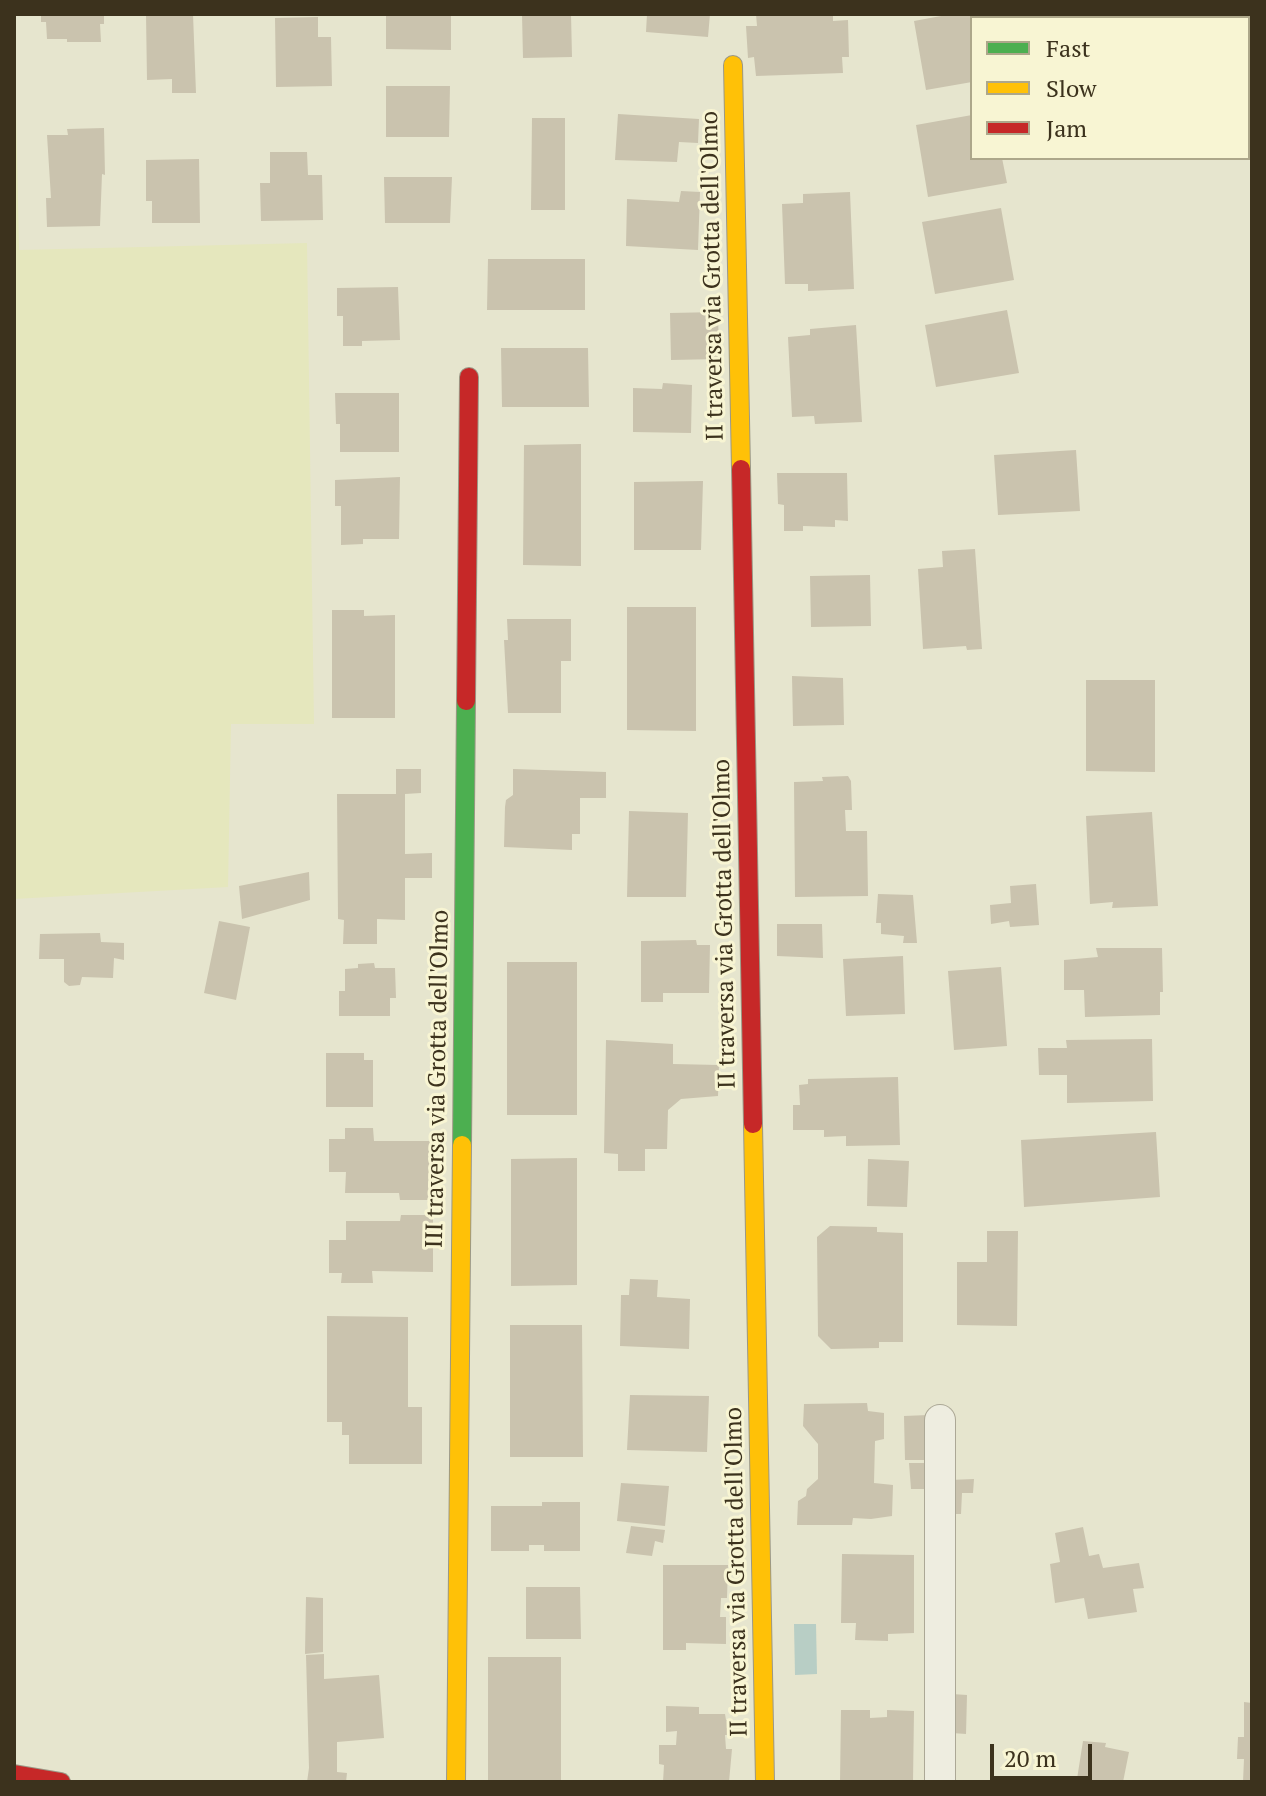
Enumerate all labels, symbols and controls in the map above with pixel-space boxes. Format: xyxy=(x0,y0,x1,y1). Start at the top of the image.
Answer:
legend xyxy=(970,16,1250,160)
text: Fast xyxy=(1046,32,1090,64)
text: Slow xyxy=(1046,72,1097,104)
street label: II traversa via Grotta dell'Olmo xyxy=(696,111,730,441)
text: Jam xyxy=(1046,112,1087,144)
street label: II traversa via Grotta dell'Olmo xyxy=(708,759,742,1089)
street label: III traversa via Grotta dell'Olmo xyxy=(421,910,455,1248)
street label: II traversa via Grotta dell'Olmo xyxy=(720,1407,754,1737)
scale bar xyxy=(994,1728,1096,1778)
text: 20 m xyxy=(1004,1742,1056,1774)

